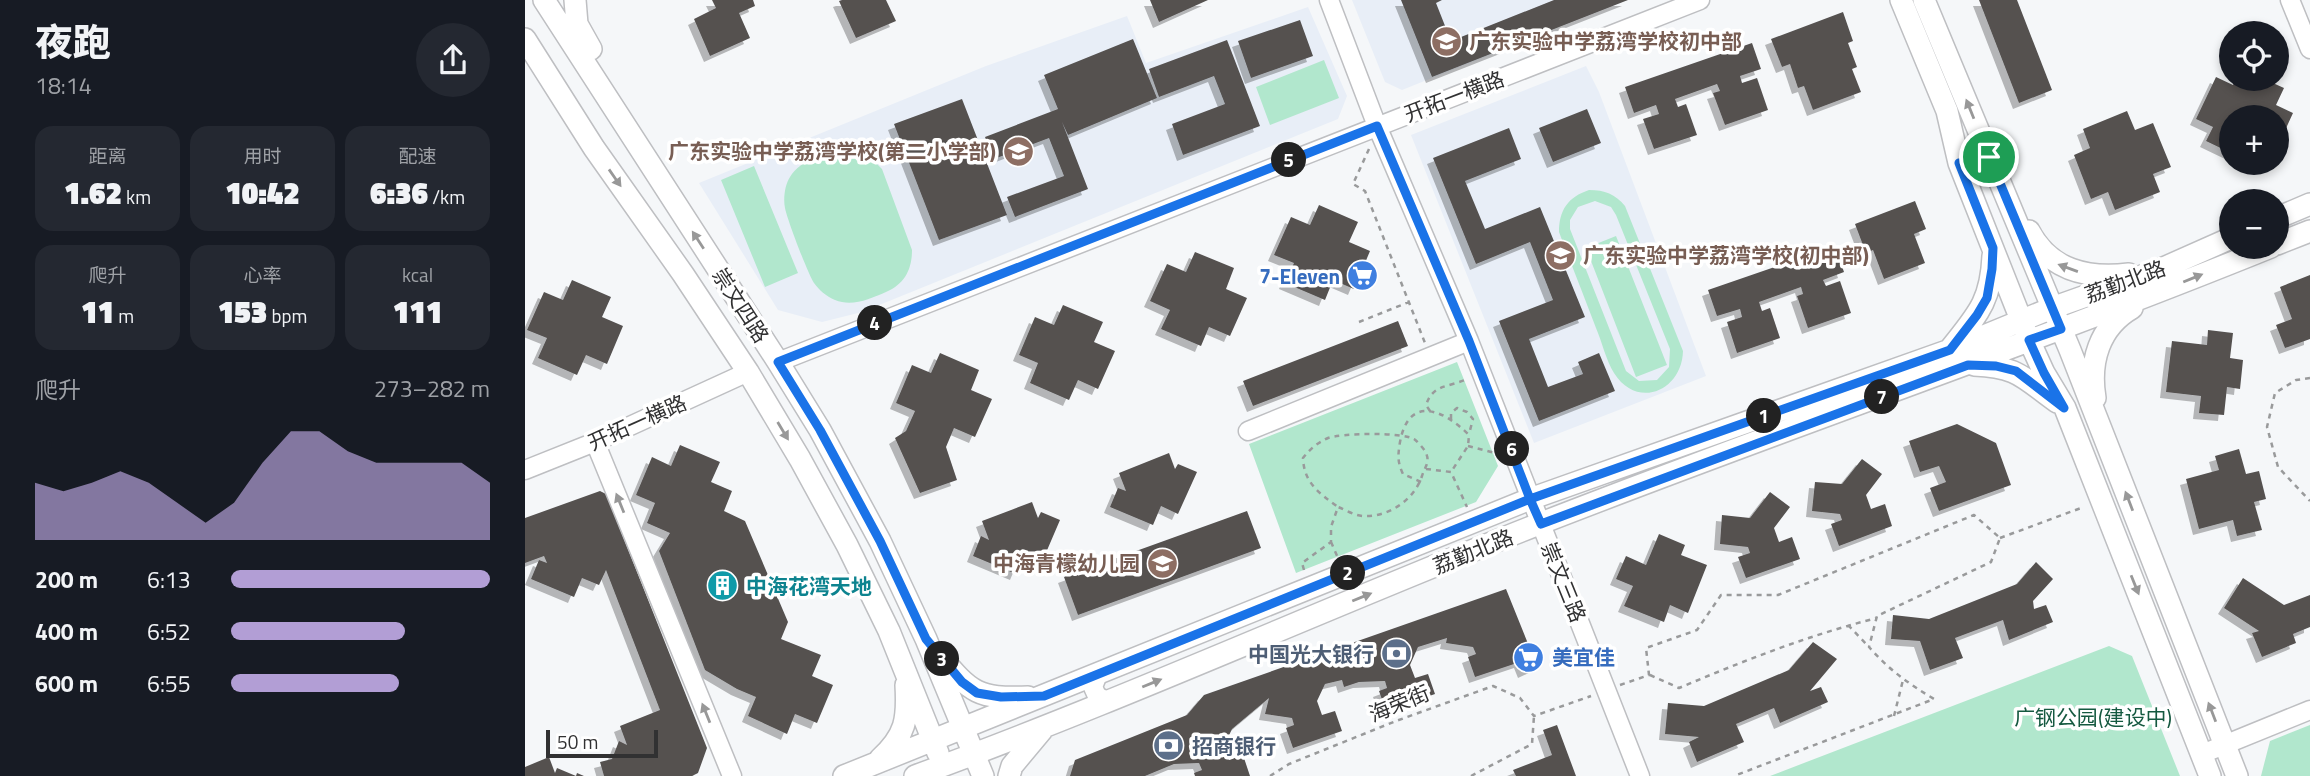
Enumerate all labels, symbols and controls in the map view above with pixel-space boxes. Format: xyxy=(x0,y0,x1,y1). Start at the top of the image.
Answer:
text: 夜跑 xyxy=(35,13,111,71)
map controls xyxy=(2219,21,2289,259)
button: locate xyxy=(2219,21,2289,91)
button: share xyxy=(416,23,490,97)
school or university icon: 广东实验中学荔湾学校初中部 xyxy=(1429,24,1463,58)
place label: 广东实验中学荔湾学校初中部 xyxy=(1469,25,1742,57)
street label: 开拓一横路 xyxy=(1399,62,1509,130)
text: 18:14 xyxy=(35,68,92,103)
one-way arrow xyxy=(1964,99,1975,120)
button: + xyxy=(2219,105,2289,175)
pin xyxy=(1959,127,2019,187)
school or university icon: 广东实验中学荔湾学校(第二小学部) xyxy=(1002,134,1036,168)
place label: 广东实验中学荔湾学校(第二小学部) xyxy=(668,135,996,167)
icon: arrive xyxy=(1970,138,2008,176)
text: 距离 xyxy=(88,141,127,170)
text: 用时 xyxy=(243,141,282,170)
text: 配速 xyxy=(398,141,437,170)
pin: 5 xyxy=(1271,142,1307,178)
text: 5 xyxy=(1283,145,1294,174)
one-way arrow xyxy=(608,169,622,187)
text: 1.62 xyxy=(64,170,122,216)
text: 10:42 xyxy=(225,170,300,216)
text: 6:36 xyxy=(370,170,428,216)
text: km xyxy=(122,182,151,211)
text: /km xyxy=(428,182,465,211)
button: − xyxy=(2219,189,2289,259)
one-way arrow xyxy=(691,231,705,249)
school or university icon: 广东实验中学荔湾学校(初中部) xyxy=(1543,238,1577,272)
place label: 广东实验中学荔湾学校(初中部) xyxy=(1583,239,1869,271)
street label: 荔勤北路 xyxy=(2080,252,2170,310)
supermarket icon: 7-Eleven xyxy=(1346,259,1380,293)
text: 爬升 xyxy=(88,260,127,289)
text: 心率 xyxy=(243,260,282,289)
text: kcal xyxy=(402,260,433,289)
place label: 7-Eleven xyxy=(1259,260,1340,292)
street label: 崇文四路 xyxy=(705,261,777,349)
one-way arrow xyxy=(2058,262,2079,273)
one-way arrow xyxy=(2183,273,2204,284)
text: 11 xyxy=(81,289,114,335)
text: 153 xyxy=(218,289,267,335)
text: 111 xyxy=(393,289,442,335)
text: m xyxy=(114,301,134,330)
text: bpm xyxy=(267,301,307,330)
pin: 4 xyxy=(857,306,893,340)
text: 4 xyxy=(869,308,880,337)
text: 273–282 m xyxy=(374,371,490,406)
text: 爬升 xyxy=(35,372,81,407)
pin: 7 xyxy=(1865,380,1899,414)
text: 7 xyxy=(1876,382,1887,411)
street label: 开拓一横路 xyxy=(583,386,691,458)
pin: 1 xyxy=(1747,398,1781,434)
text: 1 xyxy=(1758,401,1769,430)
one-way arrow xyxy=(777,421,789,440)
pin: 6 xyxy=(1495,432,1529,466)
text: 6 xyxy=(1506,434,1517,463)
one-way arrow xyxy=(2123,490,2134,511)
one-way arrow xyxy=(614,492,625,513)
street label: 荔勤北路 xyxy=(1428,520,1518,582)
street label: 崇文三路 xyxy=(1533,537,1595,627)
school or university icon: 中海青檬幼儿园 xyxy=(1146,546,1180,580)
place label: 中海青檬幼儿园 xyxy=(993,547,1140,579)
pin: 2 xyxy=(1331,556,1365,590)
text: 2 xyxy=(1342,558,1353,587)
text: 200 m xyxy=(35,562,98,597)
text: 6:13 xyxy=(147,562,191,597)
building icon: 中海花湾天地 xyxy=(706,569,740,603)
place label: 中海花湾天地 xyxy=(746,570,872,602)
one-way arrow xyxy=(2129,575,2140,596)
one-way arrow xyxy=(1352,591,1373,602)
text: 400 m xyxy=(35,614,98,649)
text: 6:52 xyxy=(147,614,191,649)
bank icon: 中国光大银行 xyxy=(1380,637,1414,671)
place label: 中国光大银行 xyxy=(1248,638,1374,670)
supermarket icon: 美宜佳 xyxy=(1512,640,1546,674)
place label: 美宜佳 xyxy=(1552,641,1615,673)
pin: 3 xyxy=(925,642,959,676)
text: 3 xyxy=(936,644,947,673)
text: 600 m xyxy=(35,666,98,701)
text: 6:55 xyxy=(147,666,191,701)
street label: 海荣街 xyxy=(1364,676,1434,730)
one-way arrow xyxy=(1141,677,1162,688)
park label: 广钢公园(建设中) xyxy=(2014,701,2172,733)
one-way arrow xyxy=(701,702,712,723)
one-way arrow xyxy=(2206,702,2217,723)
scale bar xyxy=(546,727,658,759)
text: 50 m xyxy=(557,727,598,756)
bank icon: 招商银行 xyxy=(1152,729,1186,763)
place label: 招商银行 xyxy=(1192,730,1276,762)

